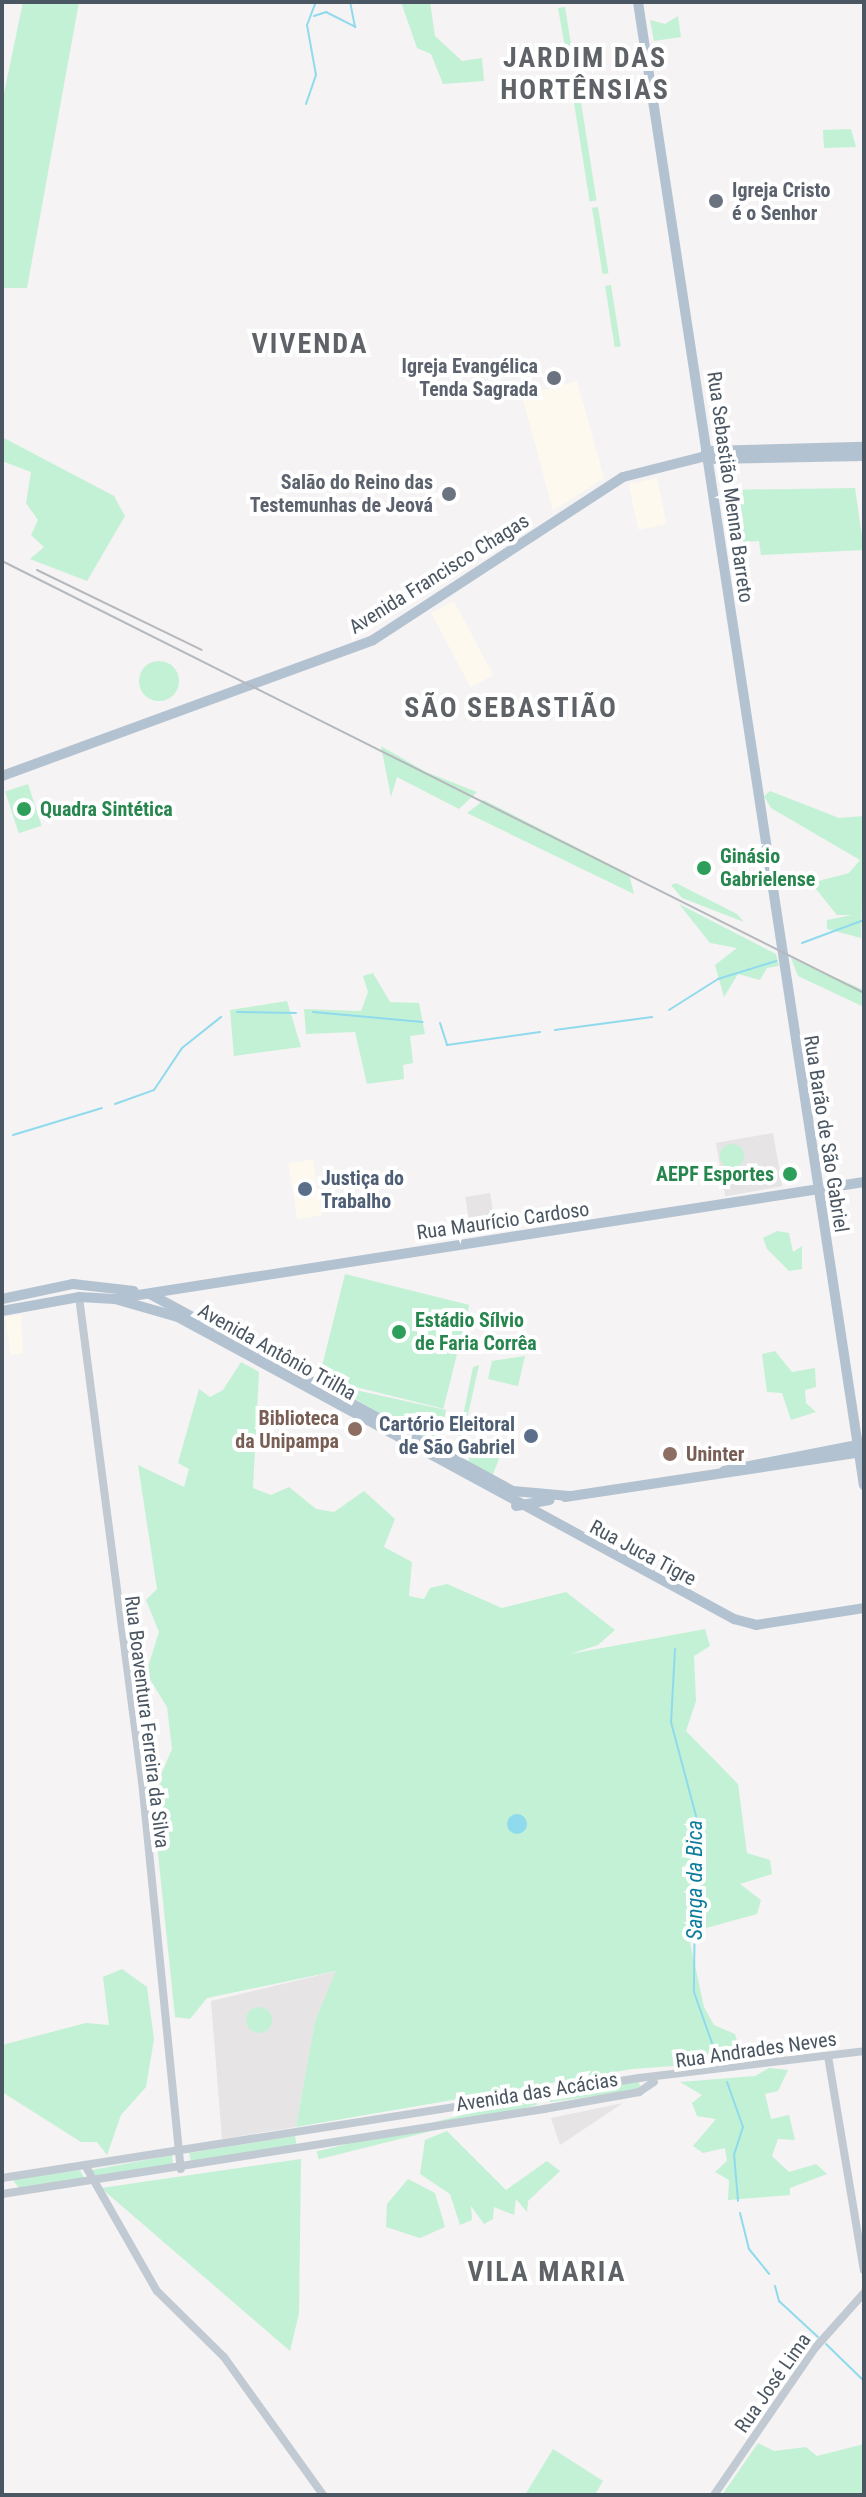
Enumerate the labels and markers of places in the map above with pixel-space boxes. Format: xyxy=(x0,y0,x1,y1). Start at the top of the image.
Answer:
place label: Igreja Cristo é o Senhor xyxy=(732,178,830,225)
marker: Igreja Cristo é o Senhor xyxy=(707,192,725,210)
place label: Igreja Evangélica Tenda Sagrada xyxy=(402,354,538,401)
marker: Igreja Evangélica Tenda Sagrada xyxy=(545,369,563,387)
place label: Salão do Reino das Testemunhas de Jeová xyxy=(250,470,433,517)
marker: Salão do Reino das Testemunhas de Jeová xyxy=(440,485,458,503)
place label: Quadra Sintética xyxy=(40,797,173,821)
marker: Quadra Sintética xyxy=(15,800,33,818)
place label: Ginásio Gabrielense xyxy=(720,844,815,891)
marker: Ginásio Gabrielense xyxy=(695,859,713,877)
place label: AEPF Esportes xyxy=(656,1162,774,1186)
marker: AEPF Esportes xyxy=(781,1165,799,1183)
place label: Justiça do Trabalho xyxy=(321,1166,404,1213)
marker: Justiça do Trabalho xyxy=(296,1180,314,1198)
place label: Estádio Sílvio de Faria Corrêa xyxy=(415,1308,537,1355)
marker: Estádio Sílvio de Faria Corrêa xyxy=(390,1323,408,1341)
place label: Biblioteca da Unipampa xyxy=(235,1406,339,1453)
place label: Cartório Eleitoral de São Gabriel xyxy=(379,1412,515,1459)
marker: Biblioteca da Unipampa xyxy=(346,1420,364,1438)
marker: Cartório Eleitoral de São Gabriel xyxy=(522,1427,540,1445)
place label: Uninter xyxy=(686,1442,744,1466)
marker: Uninter xyxy=(661,1445,679,1463)

